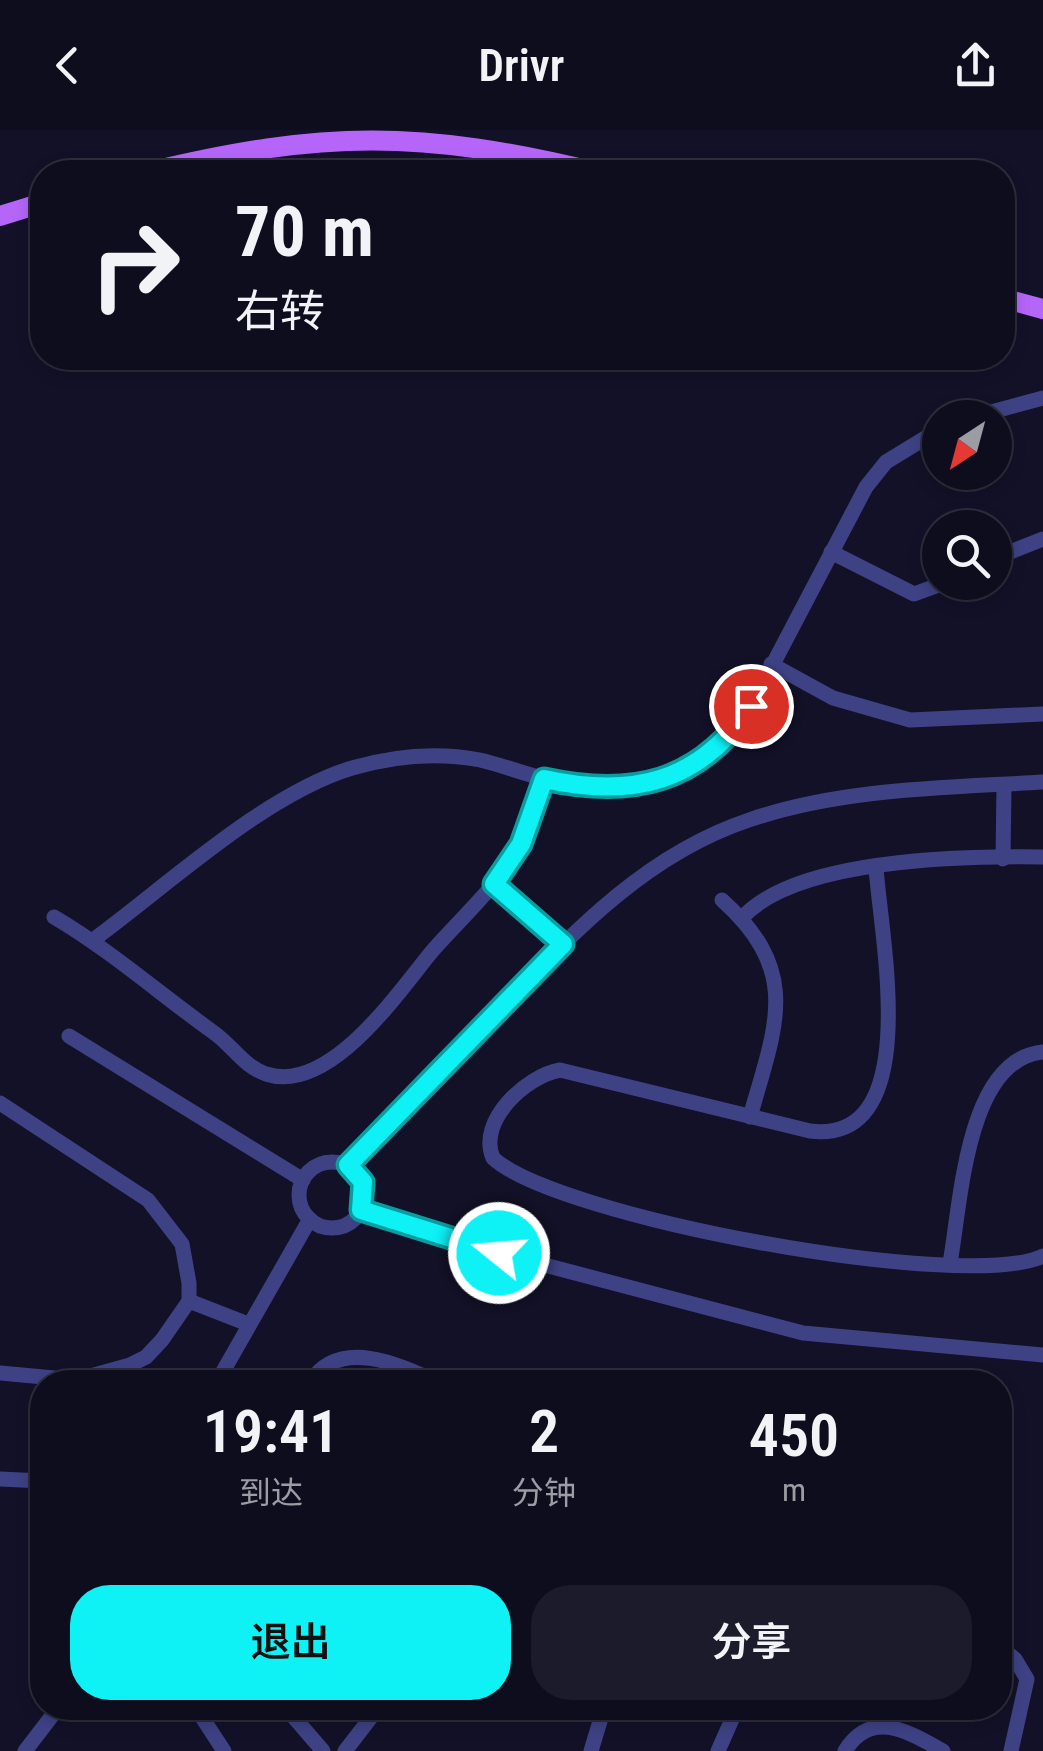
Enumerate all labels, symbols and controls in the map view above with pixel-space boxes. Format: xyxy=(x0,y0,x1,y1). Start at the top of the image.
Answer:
icon: back xyxy=(40,38,95,93)
icon: share xyxy=(948,38,1003,93)
text: Drivr xyxy=(479,39,564,92)
text: 70 m xyxy=(235,191,374,273)
icon: right xyxy=(70,200,200,330)
text: 右转 xyxy=(235,285,325,338)
north arrow xyxy=(922,400,1012,490)
map controls xyxy=(922,400,1012,600)
button: search xyxy=(922,510,1012,600)
pin xyxy=(709,664,794,749)
icon: arrive xyxy=(724,679,779,734)
position arrow xyxy=(447,1201,551,1305)
text: 19:41 xyxy=(203,1396,339,1467)
text: 2 xyxy=(529,1396,559,1467)
text: 450 xyxy=(749,1400,839,1471)
text: m xyxy=(782,1471,806,1509)
text: 到达 xyxy=(239,1474,303,1512)
text: 分钟 xyxy=(512,1474,576,1512)
button: 退出 xyxy=(70,1585,511,1700)
button: 分享 xyxy=(531,1585,972,1700)

